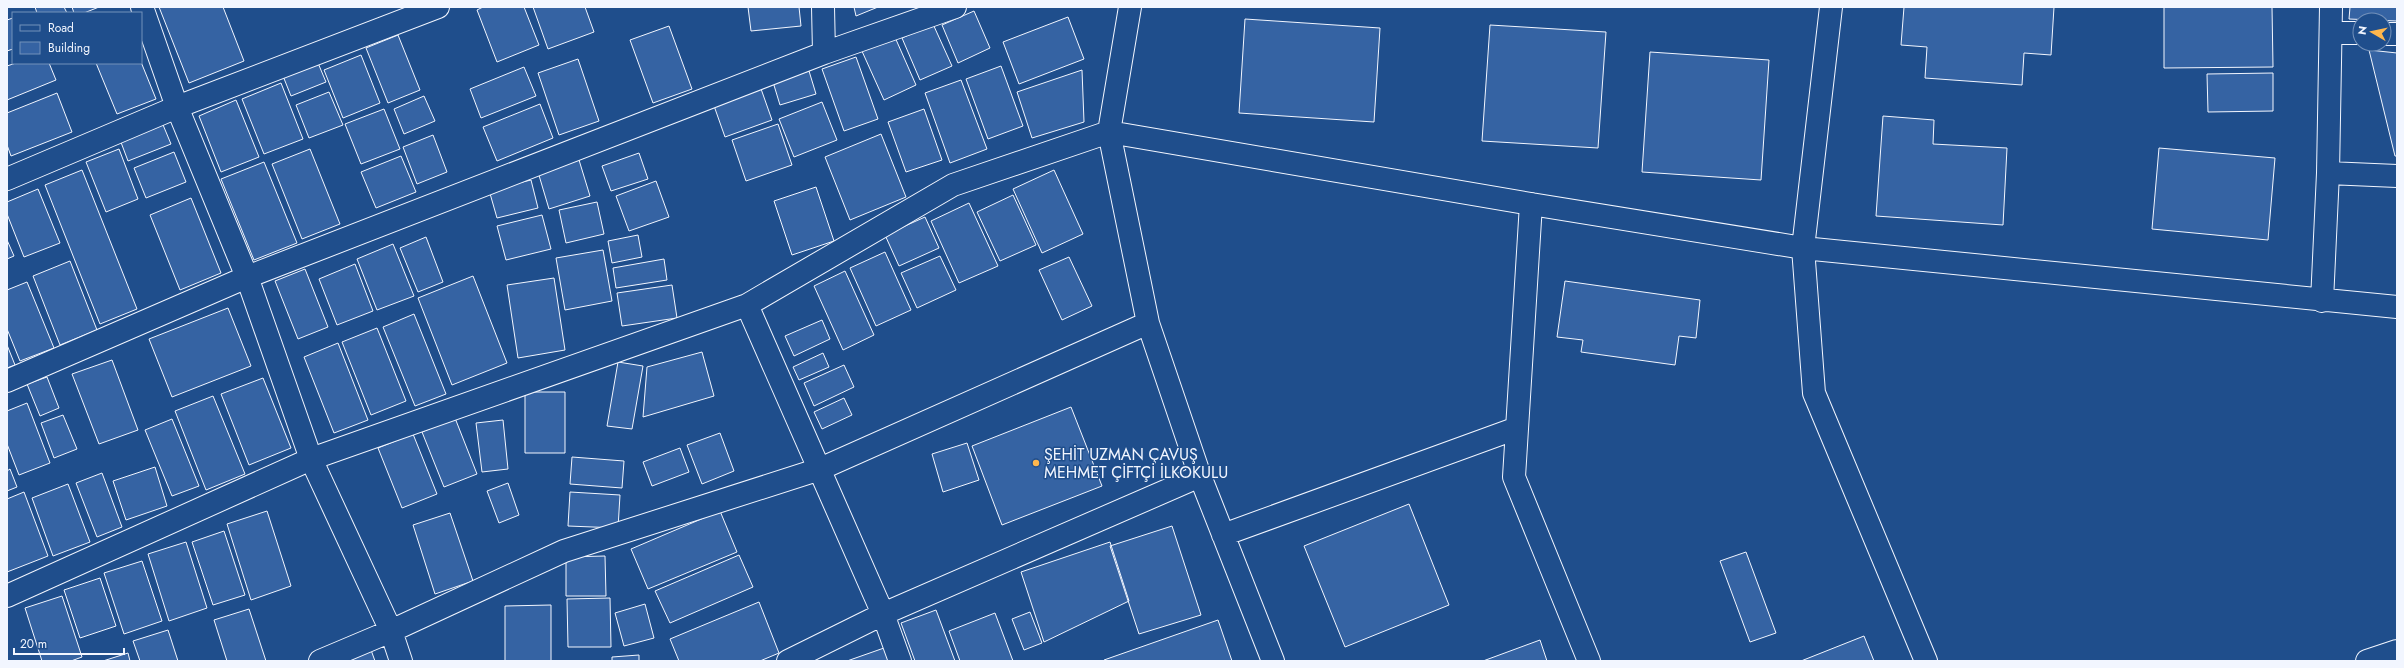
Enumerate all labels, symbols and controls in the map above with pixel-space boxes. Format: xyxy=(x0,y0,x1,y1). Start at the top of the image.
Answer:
legend xyxy=(12,12,142,64)
north arrow xyxy=(2352,12,2392,52)
text: Road xyxy=(48,19,74,37)
text: N xyxy=(2354,25,2371,36)
text: Building xyxy=(48,39,90,57)
place label: ŞEHİT UZMAN ÇAVUŞ MEHMET ÇİFTÇİ İLKOKULU xyxy=(1044,443,1228,484)
marker: ŞEHİT UZMAN ÇAVUŞ MEHMET ÇİFTÇİ İLKOKULU xyxy=(1031,458,1041,468)
scale bar xyxy=(14,630,124,656)
text: 20 m xyxy=(20,635,47,653)

